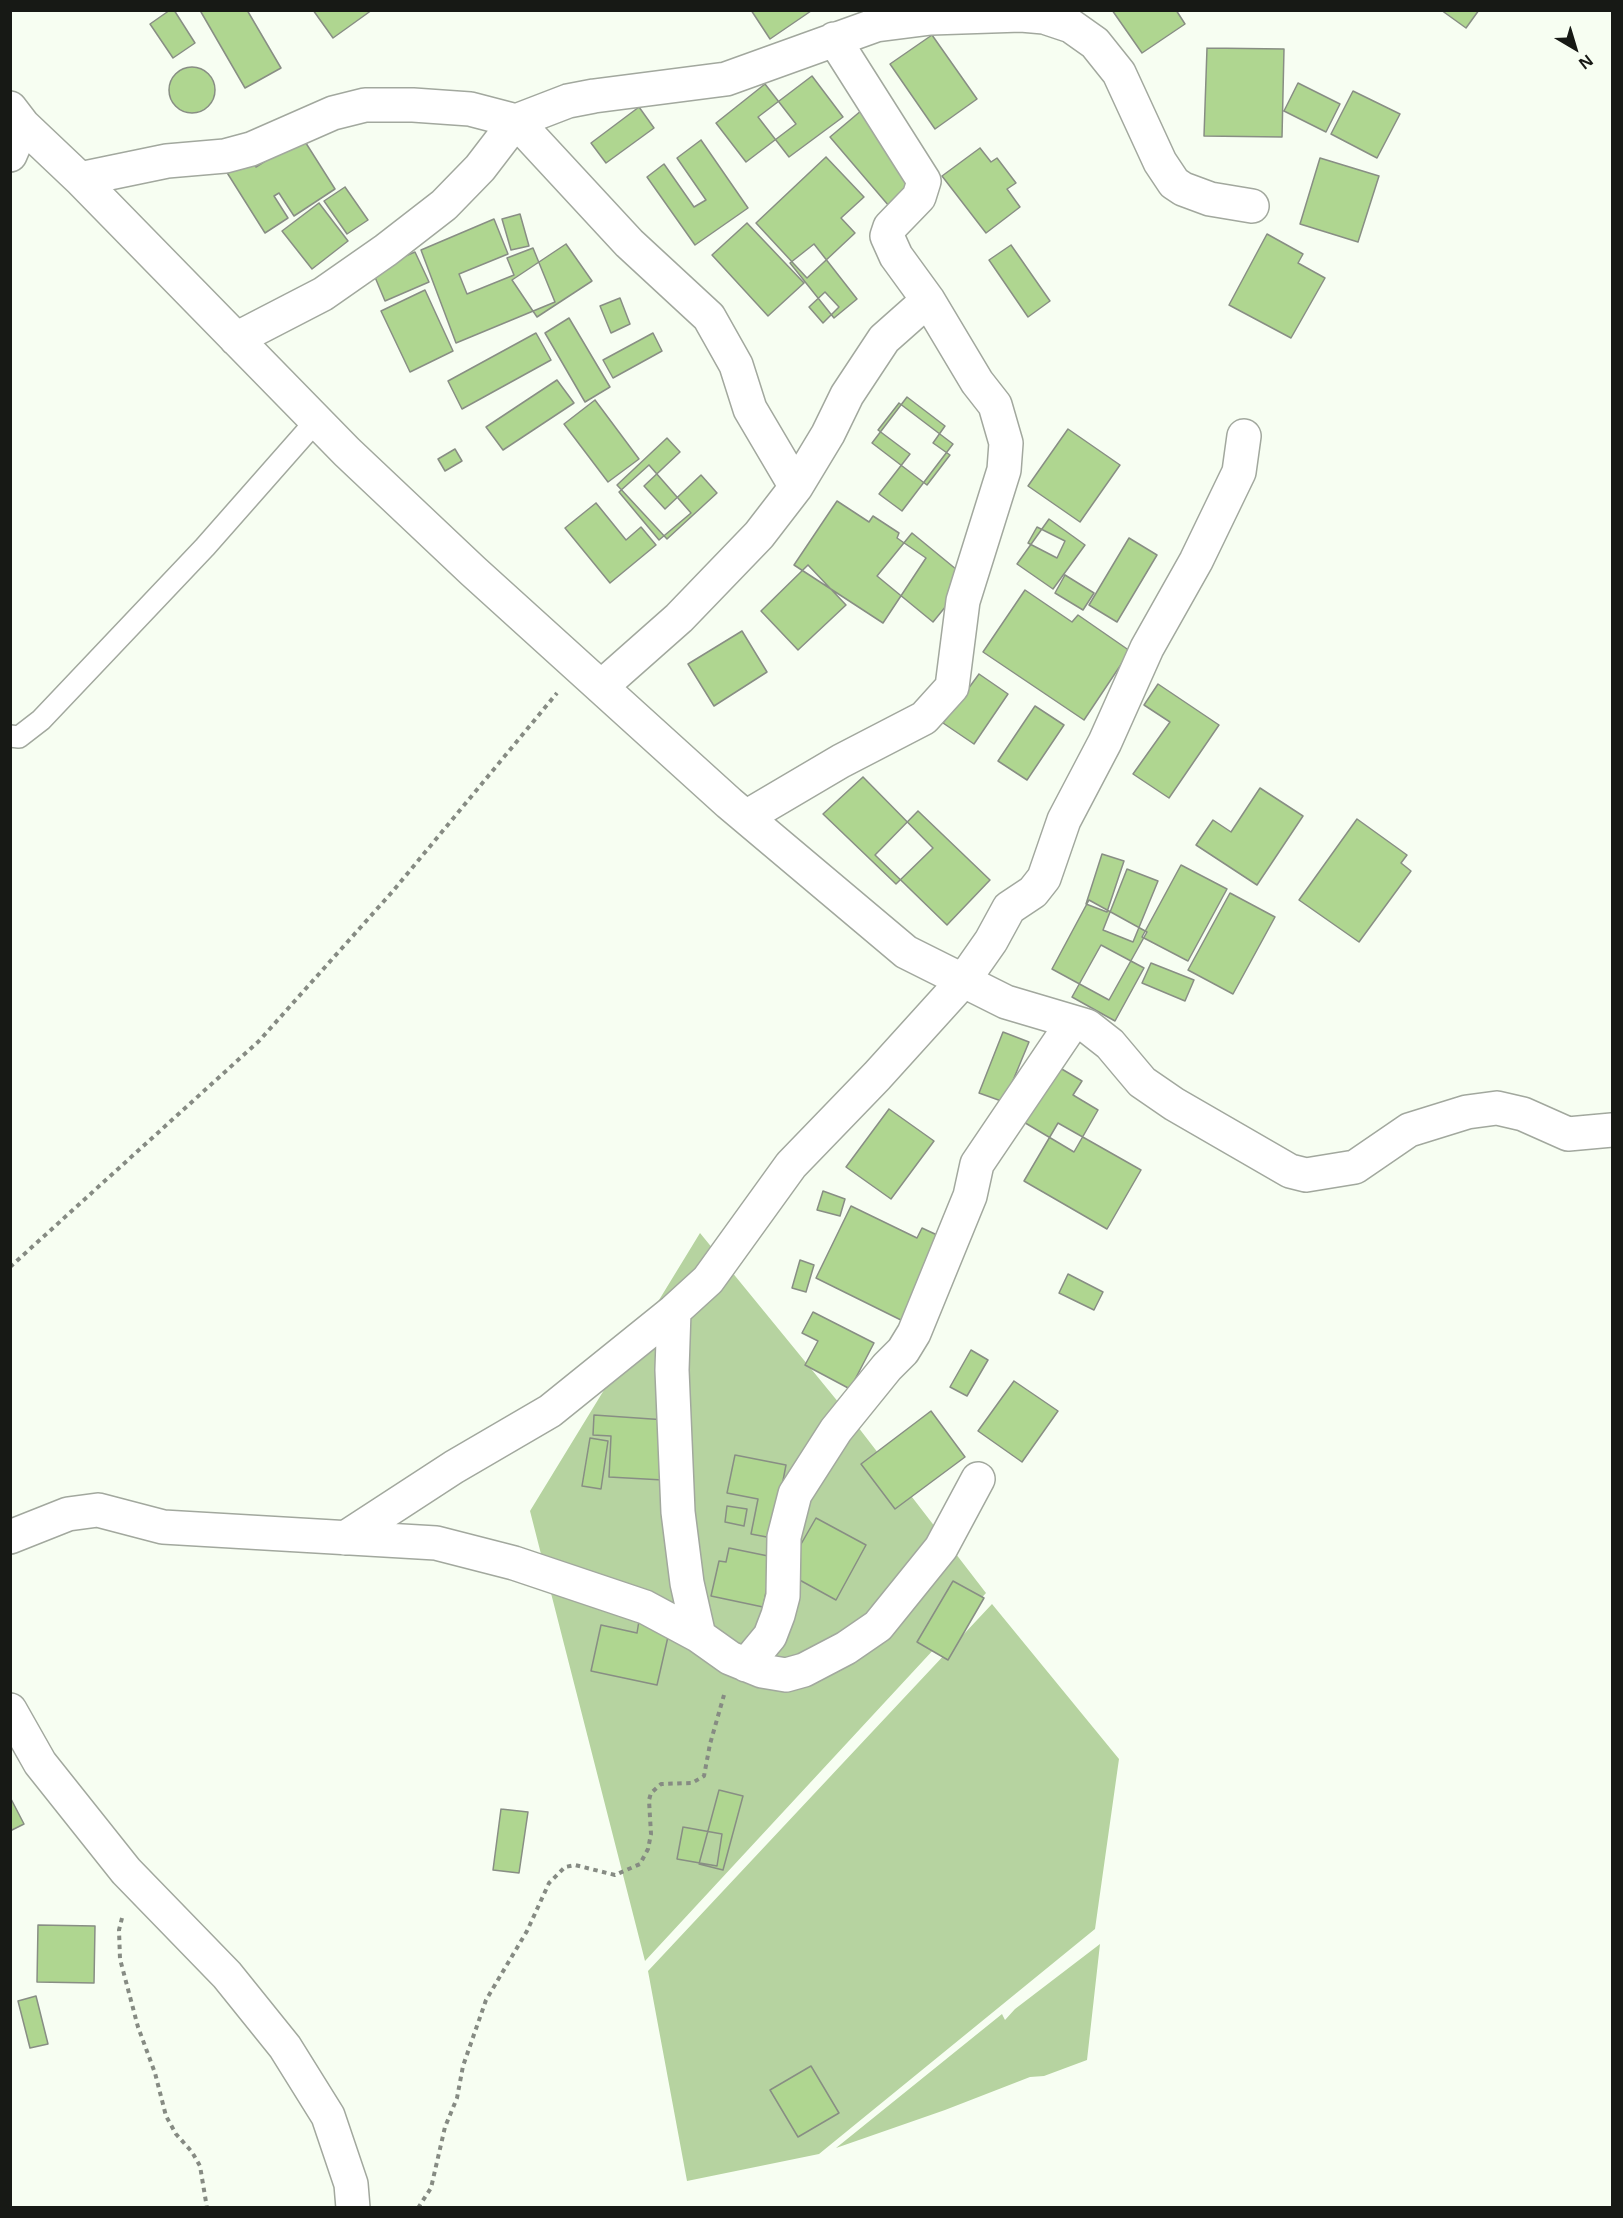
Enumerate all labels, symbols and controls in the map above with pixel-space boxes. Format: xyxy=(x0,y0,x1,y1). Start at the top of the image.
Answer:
north arrow xyxy=(1545,18,1605,78)
text: N xyxy=(1574,50,1598,75)

